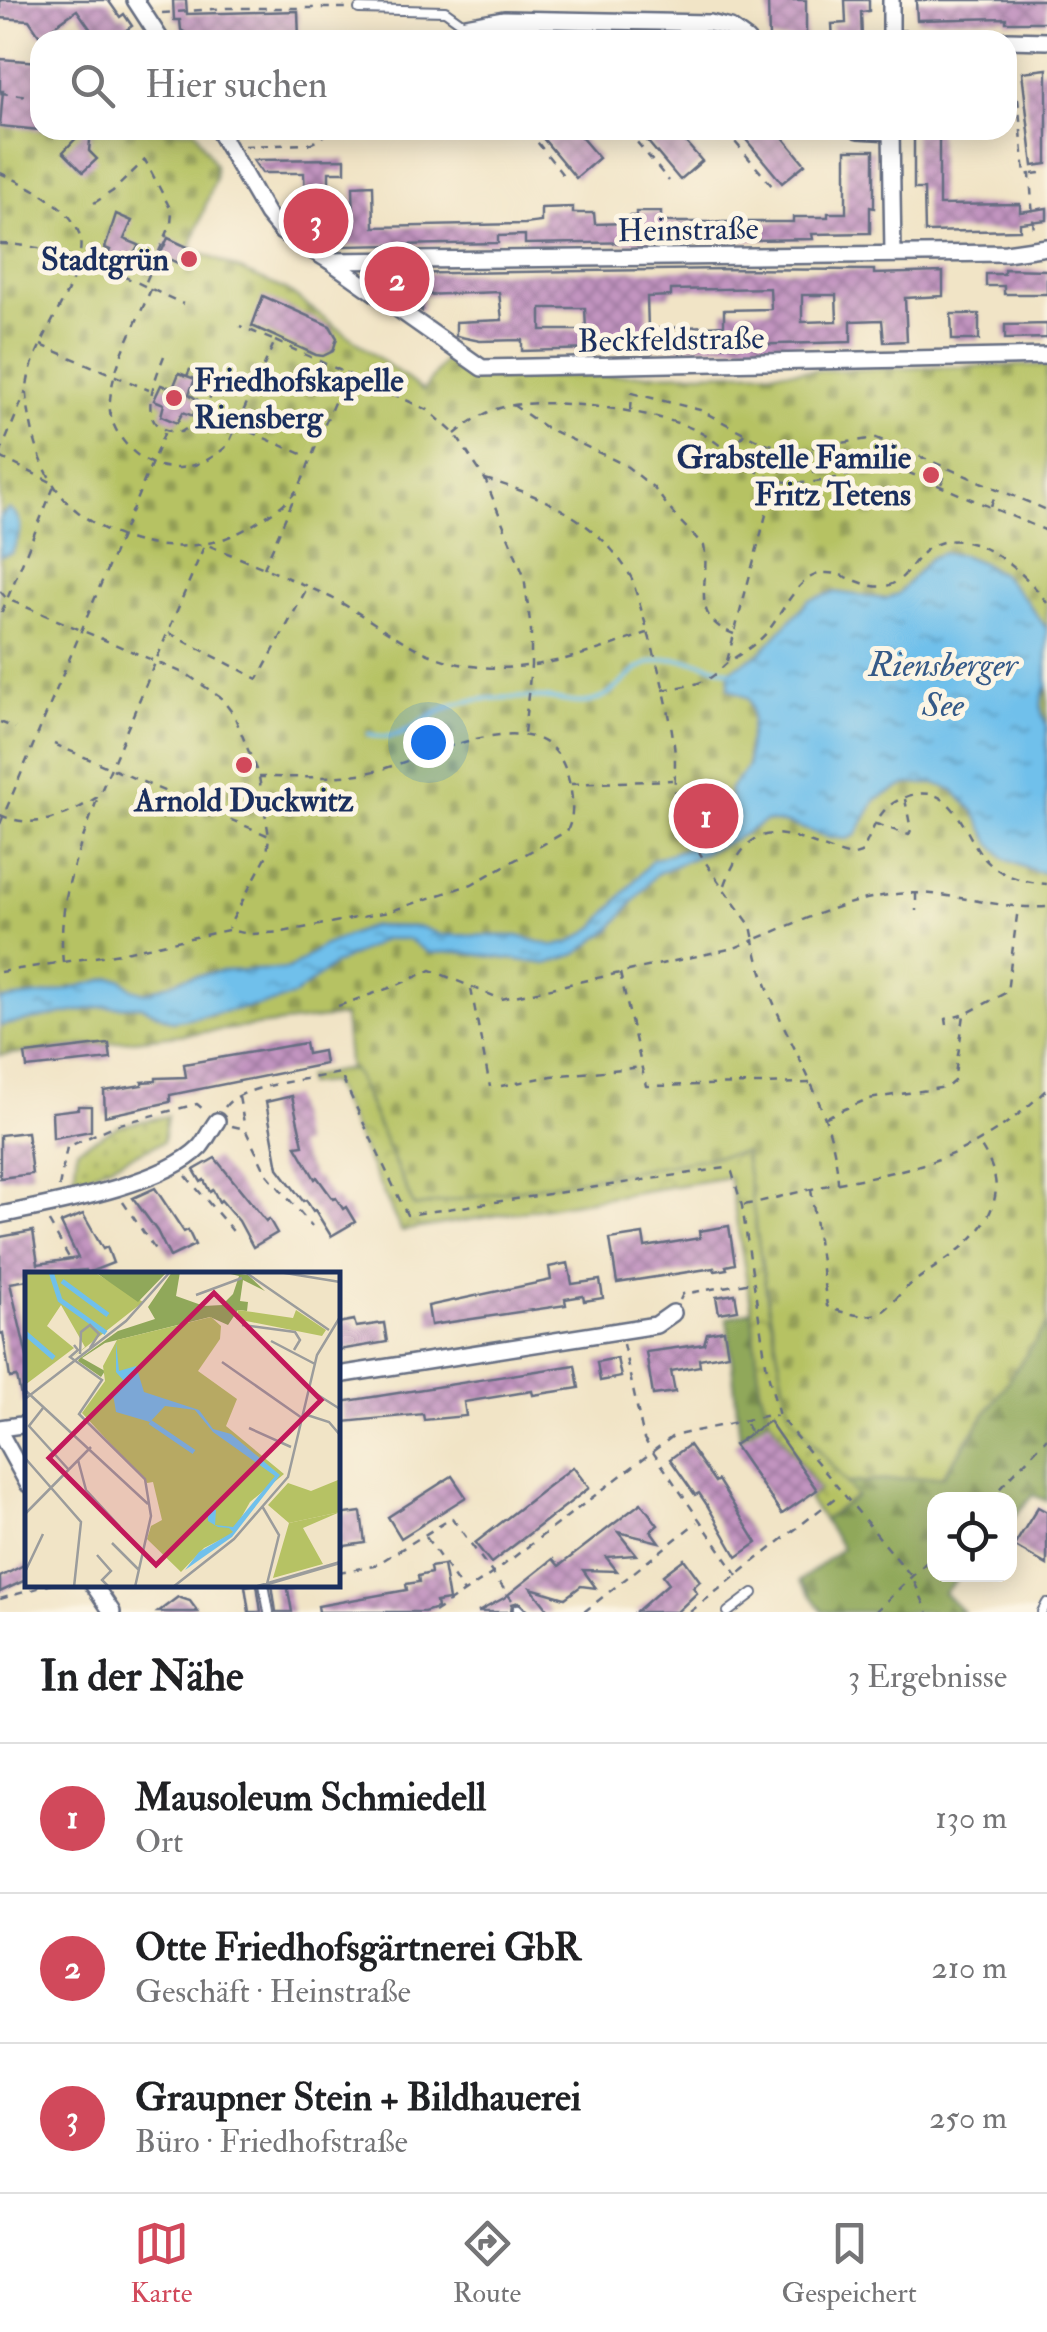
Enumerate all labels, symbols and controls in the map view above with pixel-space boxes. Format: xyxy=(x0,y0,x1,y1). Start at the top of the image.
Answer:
search box xyxy=(30,30,1017,140)
icon: search xyxy=(65,58,120,113)
text: Hier suchen xyxy=(145,61,328,109)
pin: 3 xyxy=(284,184,348,258)
street label: Heinstraße xyxy=(617,209,759,251)
place label: Stadtgrün xyxy=(41,240,170,280)
pin: 2 xyxy=(364,242,430,316)
marker: Stadtgrün xyxy=(178,248,200,270)
street label: Beckfeldstraße xyxy=(577,318,765,362)
place label: Friedhofskapelle Riensberg xyxy=(194,361,404,438)
marker: Friedhofskapelle Riensberg xyxy=(163,387,185,409)
place label: Grabstelle Familie Fritz Tetens xyxy=(677,438,912,515)
marker: Grabstelle Familie Fritz Tetens xyxy=(920,464,942,486)
water label: Riensberger See xyxy=(867,643,1020,727)
your location xyxy=(403,717,454,768)
marker: Arnold Duckwitz xyxy=(233,754,255,776)
pin: 1 xyxy=(674,778,738,854)
place label: Arnold Duckwitz xyxy=(133,781,354,821)
inset map xyxy=(25,1272,340,1587)
map controls xyxy=(927,1492,1017,1582)
button: locate xyxy=(927,1492,1017,1582)
text: In der Nähe xyxy=(40,1651,244,1703)
text: 3 Ergebnisse xyxy=(848,1657,1007,1697)
text: Mausoleum Schmiedell xyxy=(135,1774,486,1822)
text: 1 xyxy=(67,1798,78,1838)
text: 130 m xyxy=(935,1798,1007,1838)
text: Ort xyxy=(135,1822,183,1862)
text: Otte Friedhofsgärtnerei GbR xyxy=(135,1924,581,1972)
text: 2 xyxy=(64,1948,81,1988)
text: 210 m xyxy=(932,1948,1007,1988)
text: Geschäft · Heinstraße xyxy=(135,1972,411,2012)
text: Graupner Stein + Bildhauerei xyxy=(135,2074,581,2122)
text: 3 xyxy=(66,2098,79,2138)
text: 250 m xyxy=(929,2098,1007,2138)
text: Büro · Friedhofstraße xyxy=(135,2122,408,2162)
tab: Karte xyxy=(130,2216,192,2311)
tab: Route xyxy=(453,2216,521,2311)
tab: Gespeichert xyxy=(782,2216,917,2311)

